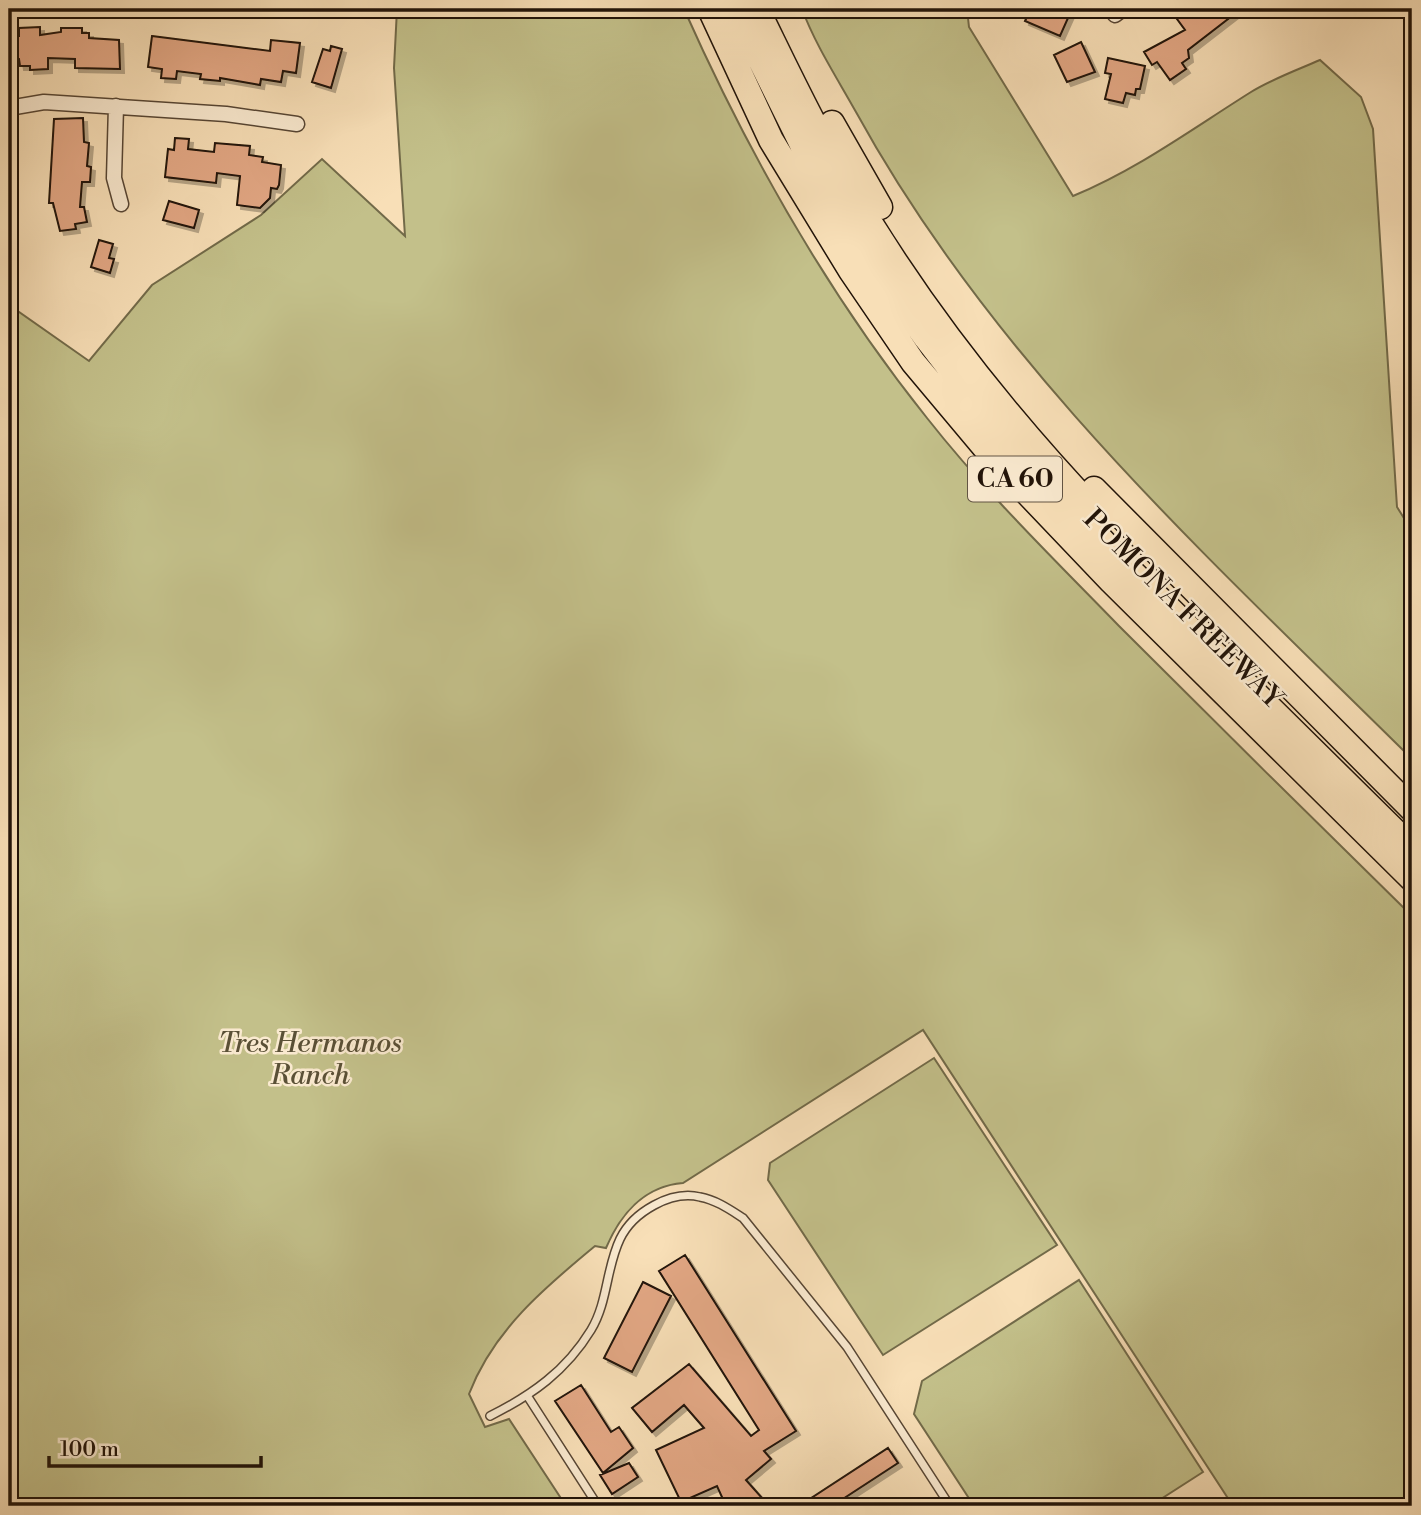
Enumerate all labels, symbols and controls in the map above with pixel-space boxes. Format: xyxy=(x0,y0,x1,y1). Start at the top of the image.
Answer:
road number: CA 60 xyxy=(968,457,1062,502)
street label: POMONA FREEWAY xyxy=(1076,502,1291,717)
park label: Tres Hermanos Ranch xyxy=(218,1026,402,1093)
scale bar xyxy=(49,1424,261,1468)
text: 100 m xyxy=(60,1437,119,1463)

